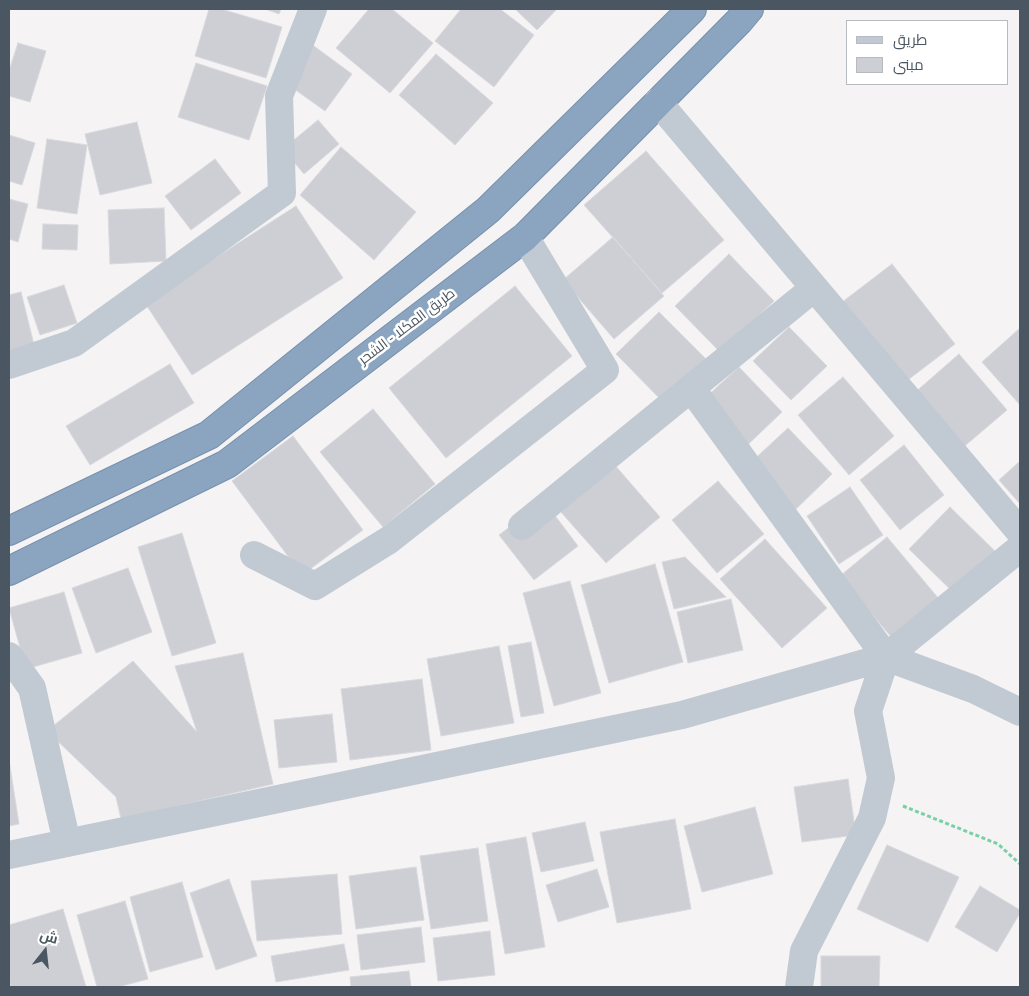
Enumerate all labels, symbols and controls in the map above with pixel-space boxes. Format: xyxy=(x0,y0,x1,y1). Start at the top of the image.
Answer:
legend xyxy=(846,20,1009,85)
text: طريق xyxy=(893,31,927,48)
text: مبنى xyxy=(893,56,924,73)
street label: طريق المكلا - الشحر xyxy=(356,285,458,369)
north arrow xyxy=(20,926,70,976)
text: ش xyxy=(38,926,60,947)

